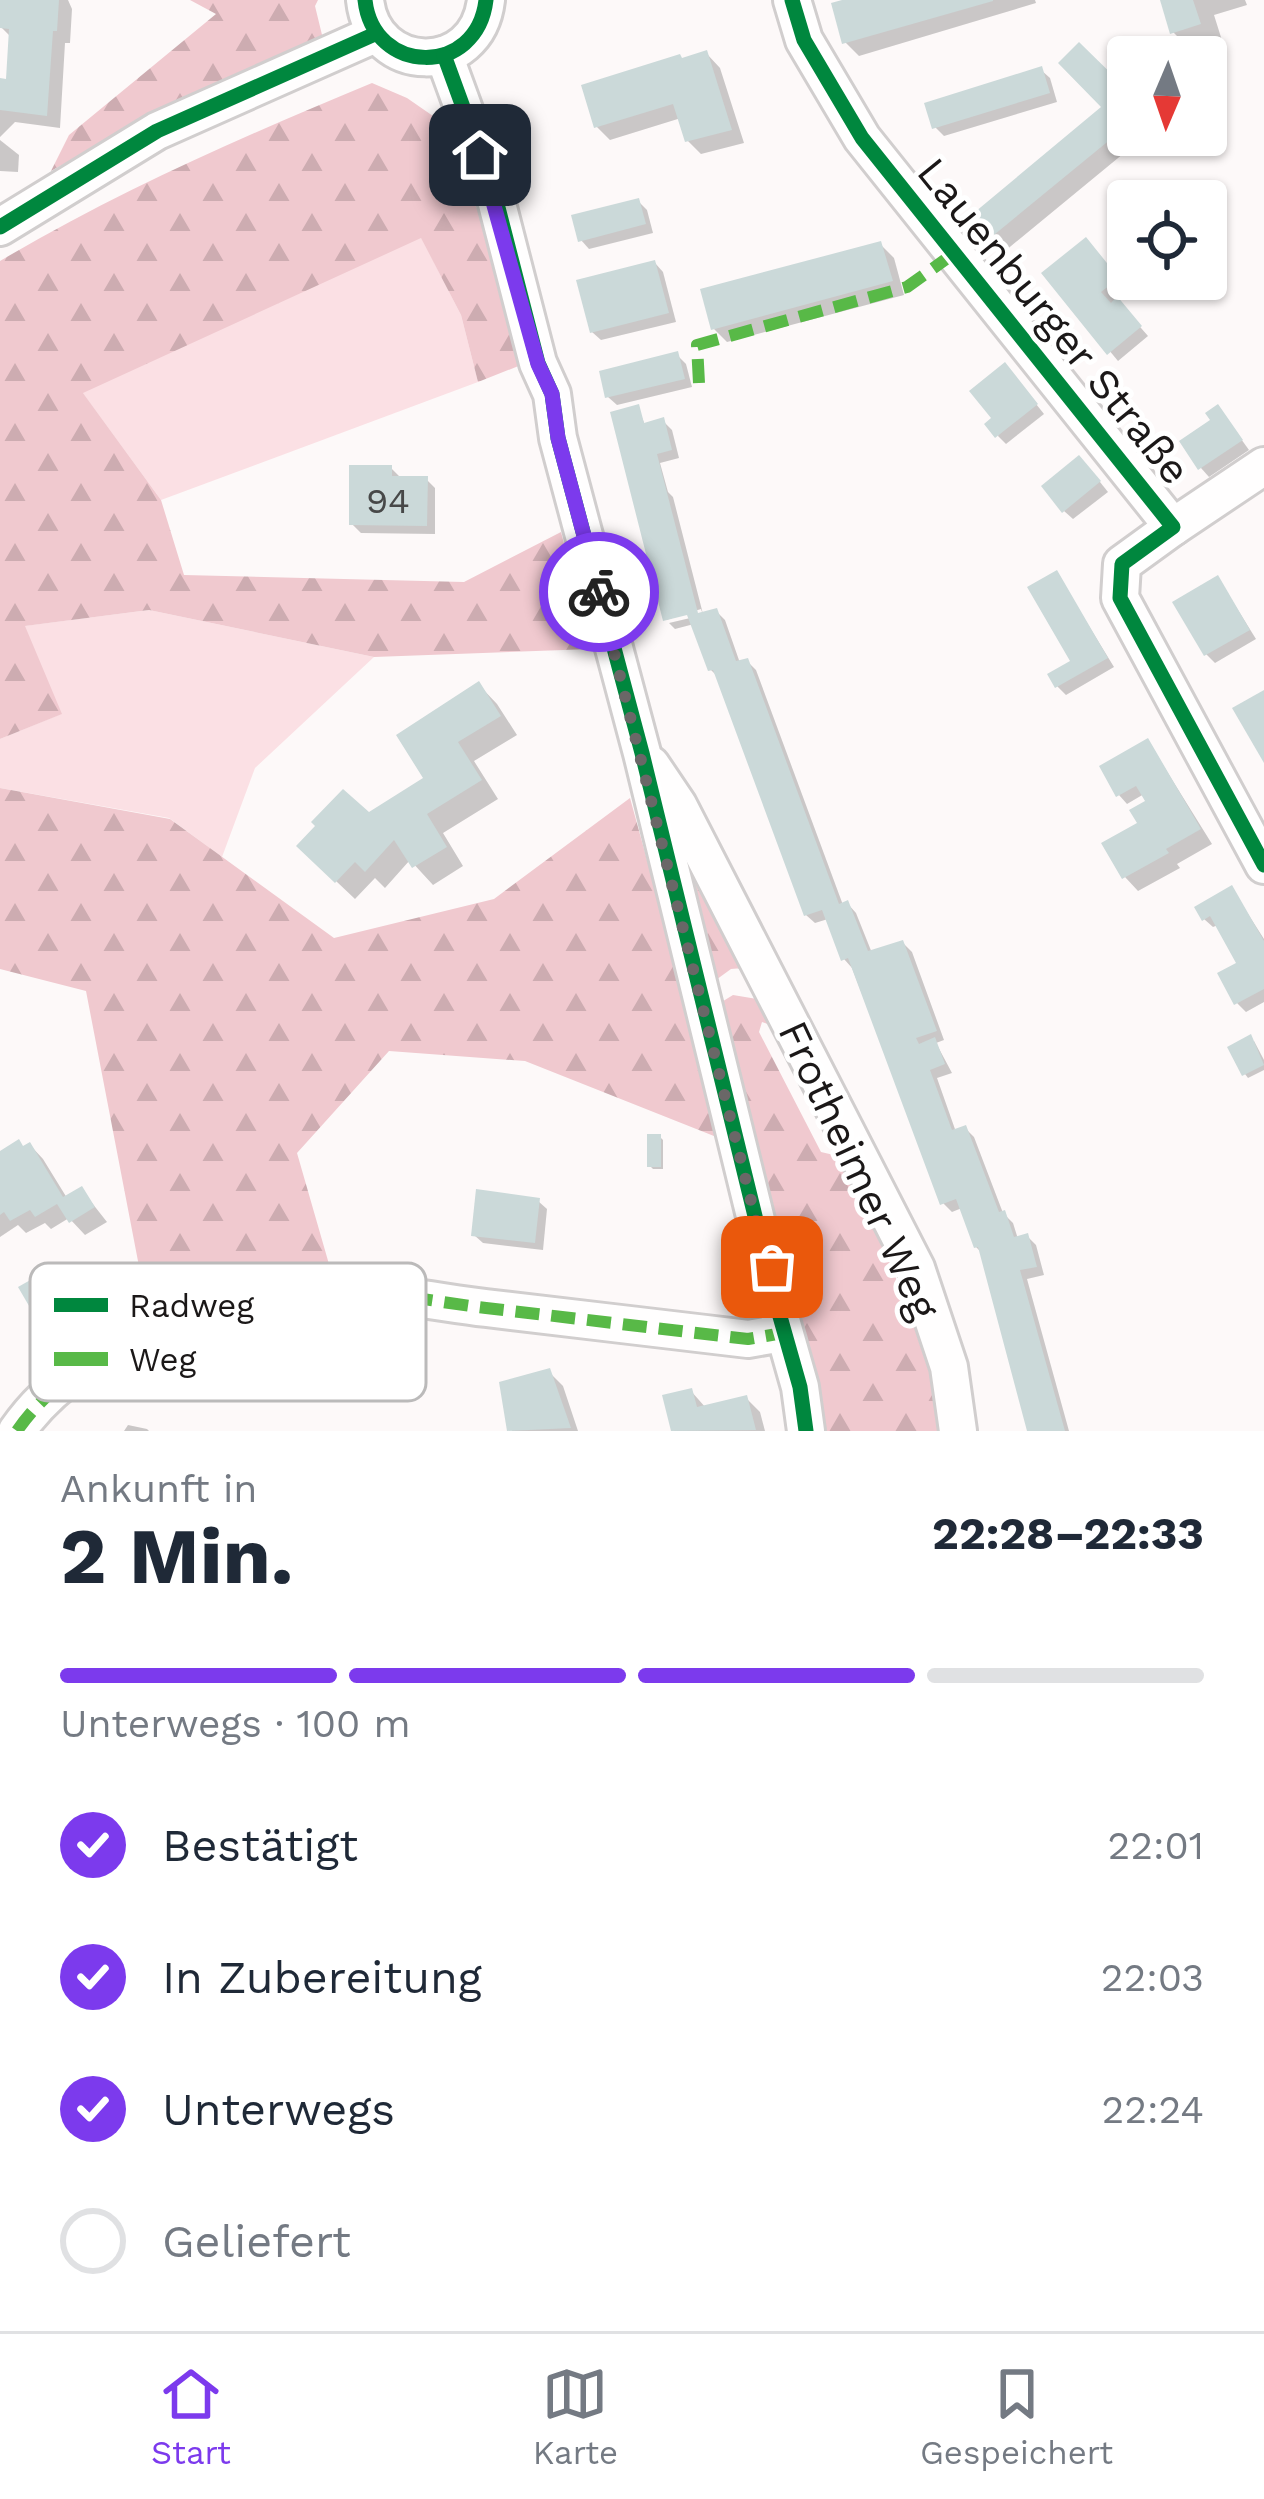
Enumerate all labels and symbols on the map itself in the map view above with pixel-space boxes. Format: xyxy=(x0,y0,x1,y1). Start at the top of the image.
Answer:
north arrow xyxy=(1107,36,1227,156)
pin xyxy=(429,104,531,206)
street label: Lauenburger Straße xyxy=(907,148,1201,494)
house number: 94 xyxy=(366,480,410,522)
courier xyxy=(539,532,659,652)
street label: Frotheimer Weg xyxy=(768,1013,950,1328)
pin xyxy=(721,1216,823,1318)
legend xyxy=(30,1263,426,1401)
text: Radweg xyxy=(129,1286,254,1325)
text: Weg xyxy=(129,1340,197,1379)

